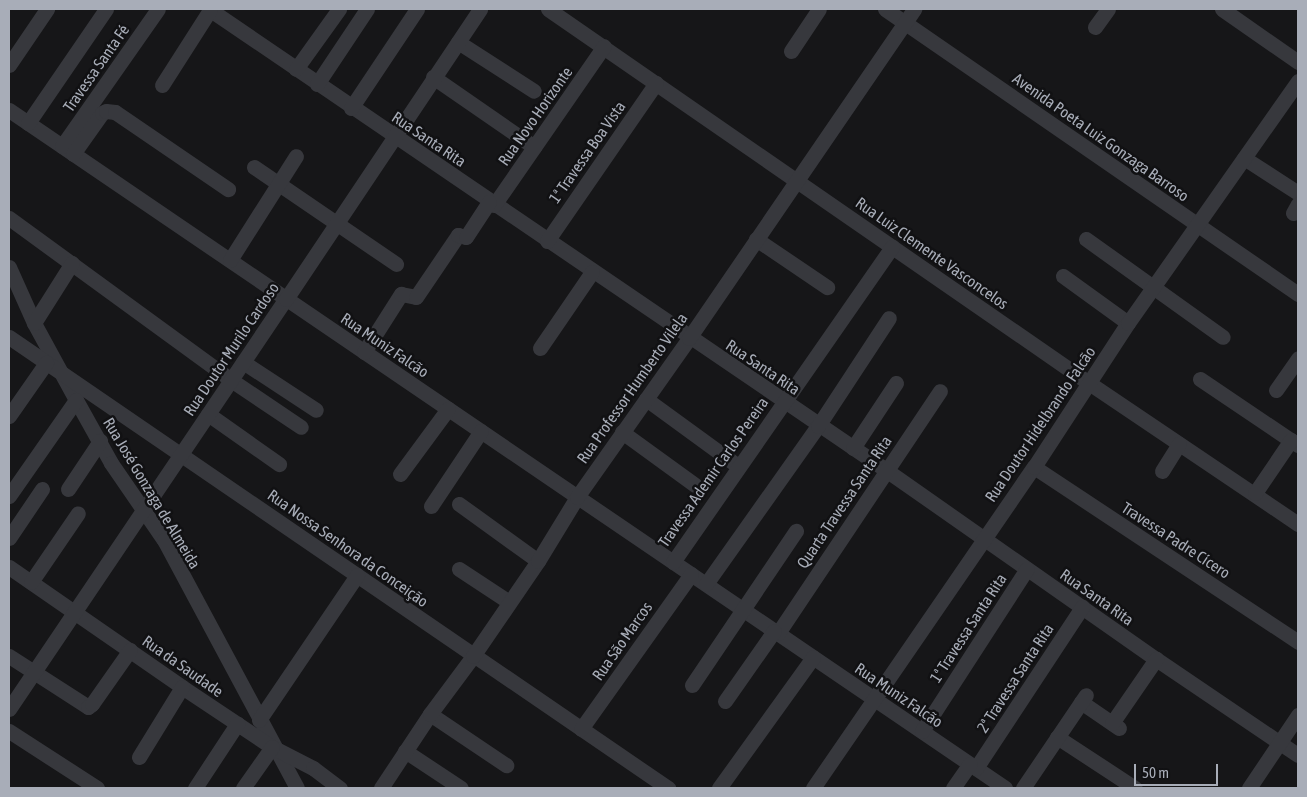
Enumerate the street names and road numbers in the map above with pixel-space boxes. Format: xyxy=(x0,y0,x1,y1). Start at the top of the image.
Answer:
street label: Travessa Santa Fé xyxy=(59,21,133,115)
street label: Rua Novo Horizonte xyxy=(494,63,576,169)
street label: Avenida Poeta Luiz Gonzaga Barroso xyxy=(1009,69,1193,205)
street label: 1ª Travessa Boa Vista xyxy=(545,97,629,207)
street label: Rua Santa Rita xyxy=(388,107,470,171)
street label: Rua Luiz Clemente Vasconcelos xyxy=(852,193,1012,313)
street label: Rua Doutor Murilo Cardoso xyxy=(179,279,283,419)
street label: Rua Muniz Falcão xyxy=(337,309,433,381)
street label: Rua Professor Humberto Vilela xyxy=(573,309,691,467)
street label: Rua Santa Rita xyxy=(722,335,804,399)
street label: Rua Doutor Hidelbrando Falcão xyxy=(981,343,1099,505)
street label: Travessa Ademir Carlos Pereira xyxy=(654,393,772,551)
street label: Rua José Gonzaga de Almeida xyxy=(99,414,205,572)
street label: Quarta Travessa Santa Rita xyxy=(793,432,895,572)
street label: Rua Nossa Senhora da Conceição xyxy=(264,485,432,611)
street label: Travessa Padre Cícero xyxy=(1118,498,1234,582)
street label: Rua Santa Rita xyxy=(1057,565,1137,629)
street label: 1ª Travessa Santa Rita xyxy=(926,570,1010,686)
street label: Rua São Marcos xyxy=(588,598,656,684)
street label: 2ª Travessa Santa Rita xyxy=(973,620,1057,736)
street label: Rua da Saudade xyxy=(139,631,227,701)
street label: Rua Muniz Falcão xyxy=(851,659,947,731)

